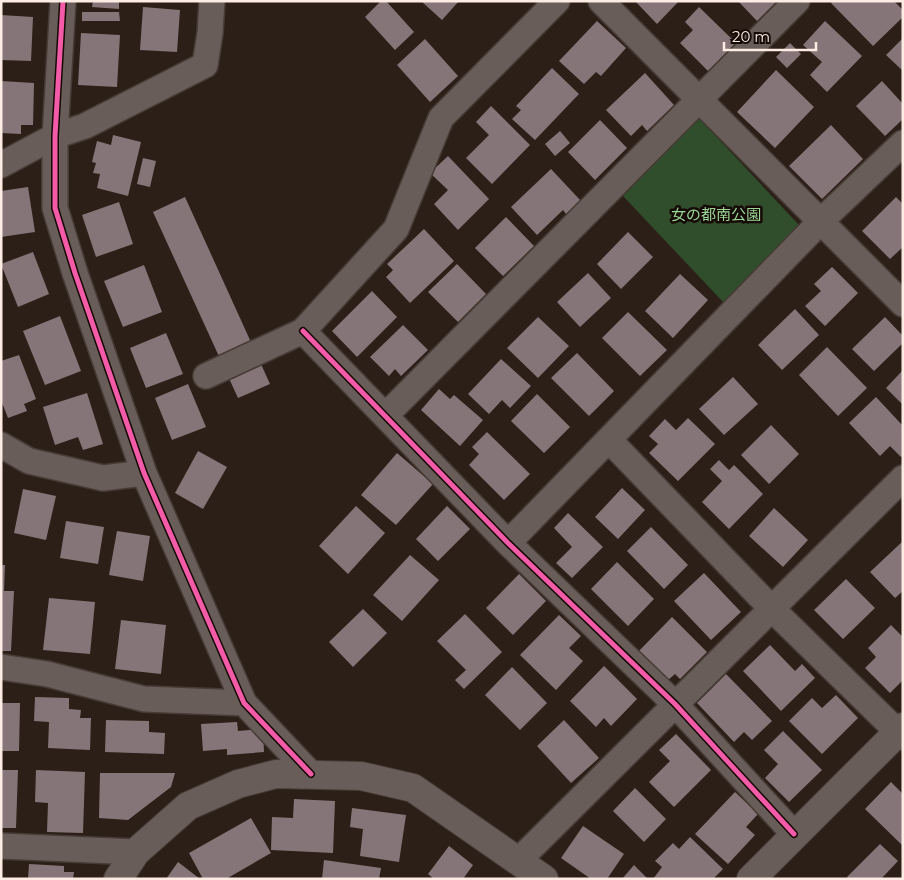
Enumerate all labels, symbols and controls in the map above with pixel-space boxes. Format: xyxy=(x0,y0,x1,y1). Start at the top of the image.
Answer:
scale bar xyxy=(724,20,816,52)
text: 20 m xyxy=(732,27,770,46)
park label: 女の都南公園 xyxy=(671,205,761,224)

